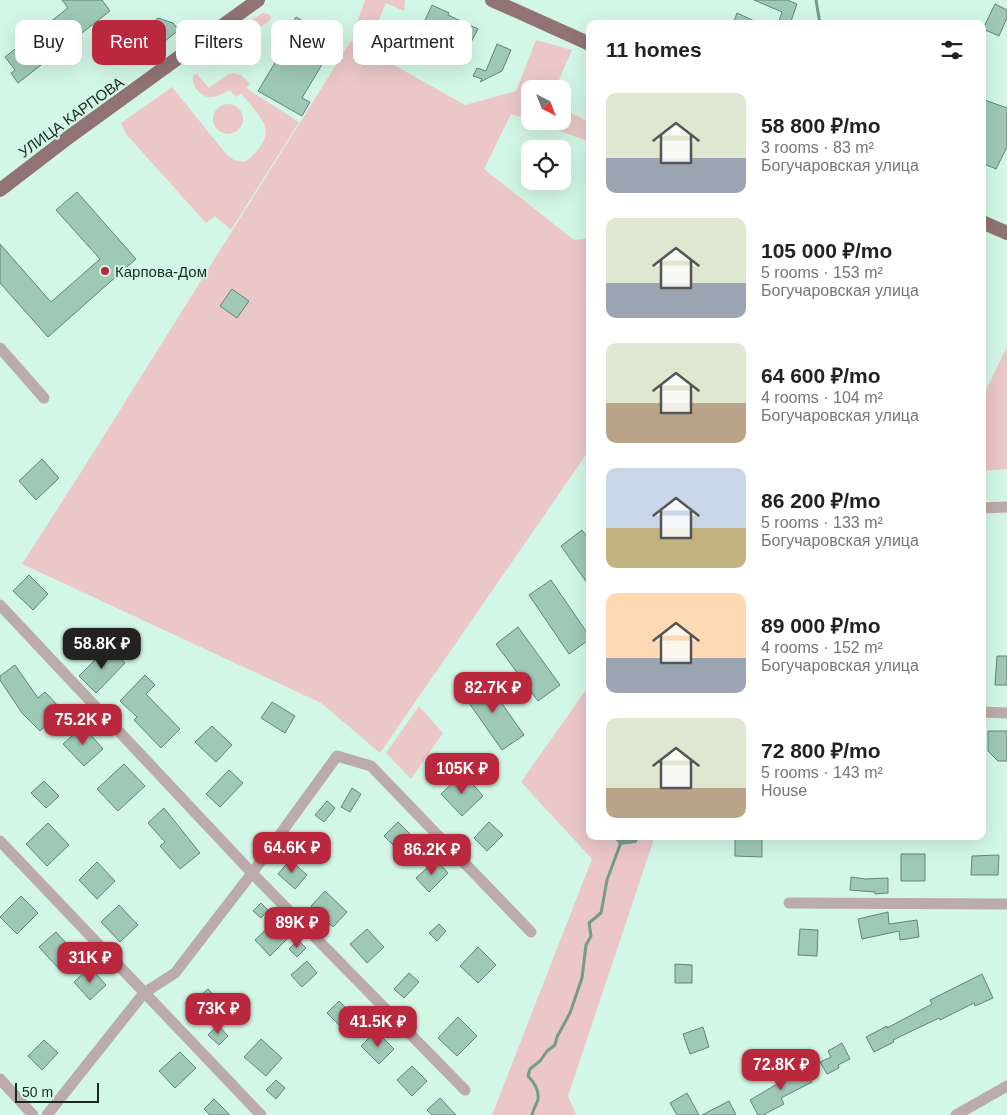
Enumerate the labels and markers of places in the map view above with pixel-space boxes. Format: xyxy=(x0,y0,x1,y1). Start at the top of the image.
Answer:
place label: Карпова-Дом xyxy=(115,263,207,280)
marker: Карпова-Дом xyxy=(99,265,111,277)
pin: 58.8K ₽ xyxy=(56,628,148,670)
pin: 82.7K ₽ xyxy=(447,672,539,714)
pin: 75.2K ₽ xyxy=(37,704,129,746)
pin: 105K ₽ xyxy=(421,752,503,795)
pin: 64.6K ₽ xyxy=(246,832,338,874)
pin: 86.2K ₽ xyxy=(386,834,478,876)
pin: 89K ₽ xyxy=(262,906,332,949)
pin: 31K ₽ xyxy=(55,942,125,984)
pin: 73K ₽ xyxy=(183,992,253,1035)
pin: 41.5K ₽ xyxy=(332,1006,424,1048)
pin: 72.8K ₽ xyxy=(735,1048,827,1091)

